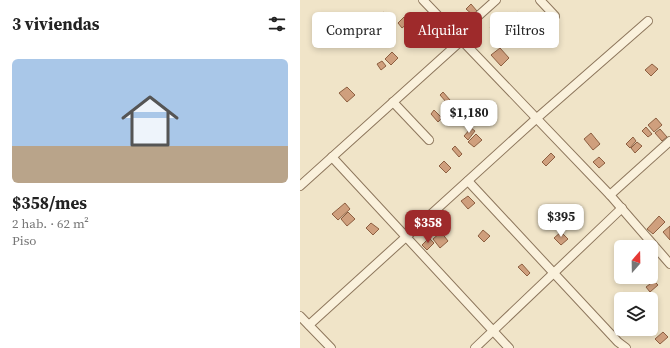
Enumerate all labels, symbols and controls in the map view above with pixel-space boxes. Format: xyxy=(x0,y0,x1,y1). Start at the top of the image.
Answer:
text: 3 viviendas xyxy=(12,12,99,36)
chip: Comprar xyxy=(312,12,396,48)
chip: Alquilar xyxy=(404,12,482,48)
chip: Filtros xyxy=(490,12,559,48)
icon: filters xyxy=(266,13,288,35)
icon: home xyxy=(114,85,186,157)
pin: $1,180 xyxy=(436,100,502,134)
text: $1,180 xyxy=(449,104,489,121)
text: $358/mes xyxy=(12,191,87,215)
pin: $395 xyxy=(537,204,585,238)
text: $395 xyxy=(547,208,575,225)
pin: $358 xyxy=(404,210,452,244)
text: $358 xyxy=(414,214,442,231)
text: 2 hab. · 62 m² xyxy=(12,215,89,232)
text: Piso xyxy=(12,232,36,249)
north arrow xyxy=(614,240,658,284)
map controls xyxy=(614,240,658,336)
button: layers xyxy=(614,292,658,336)

